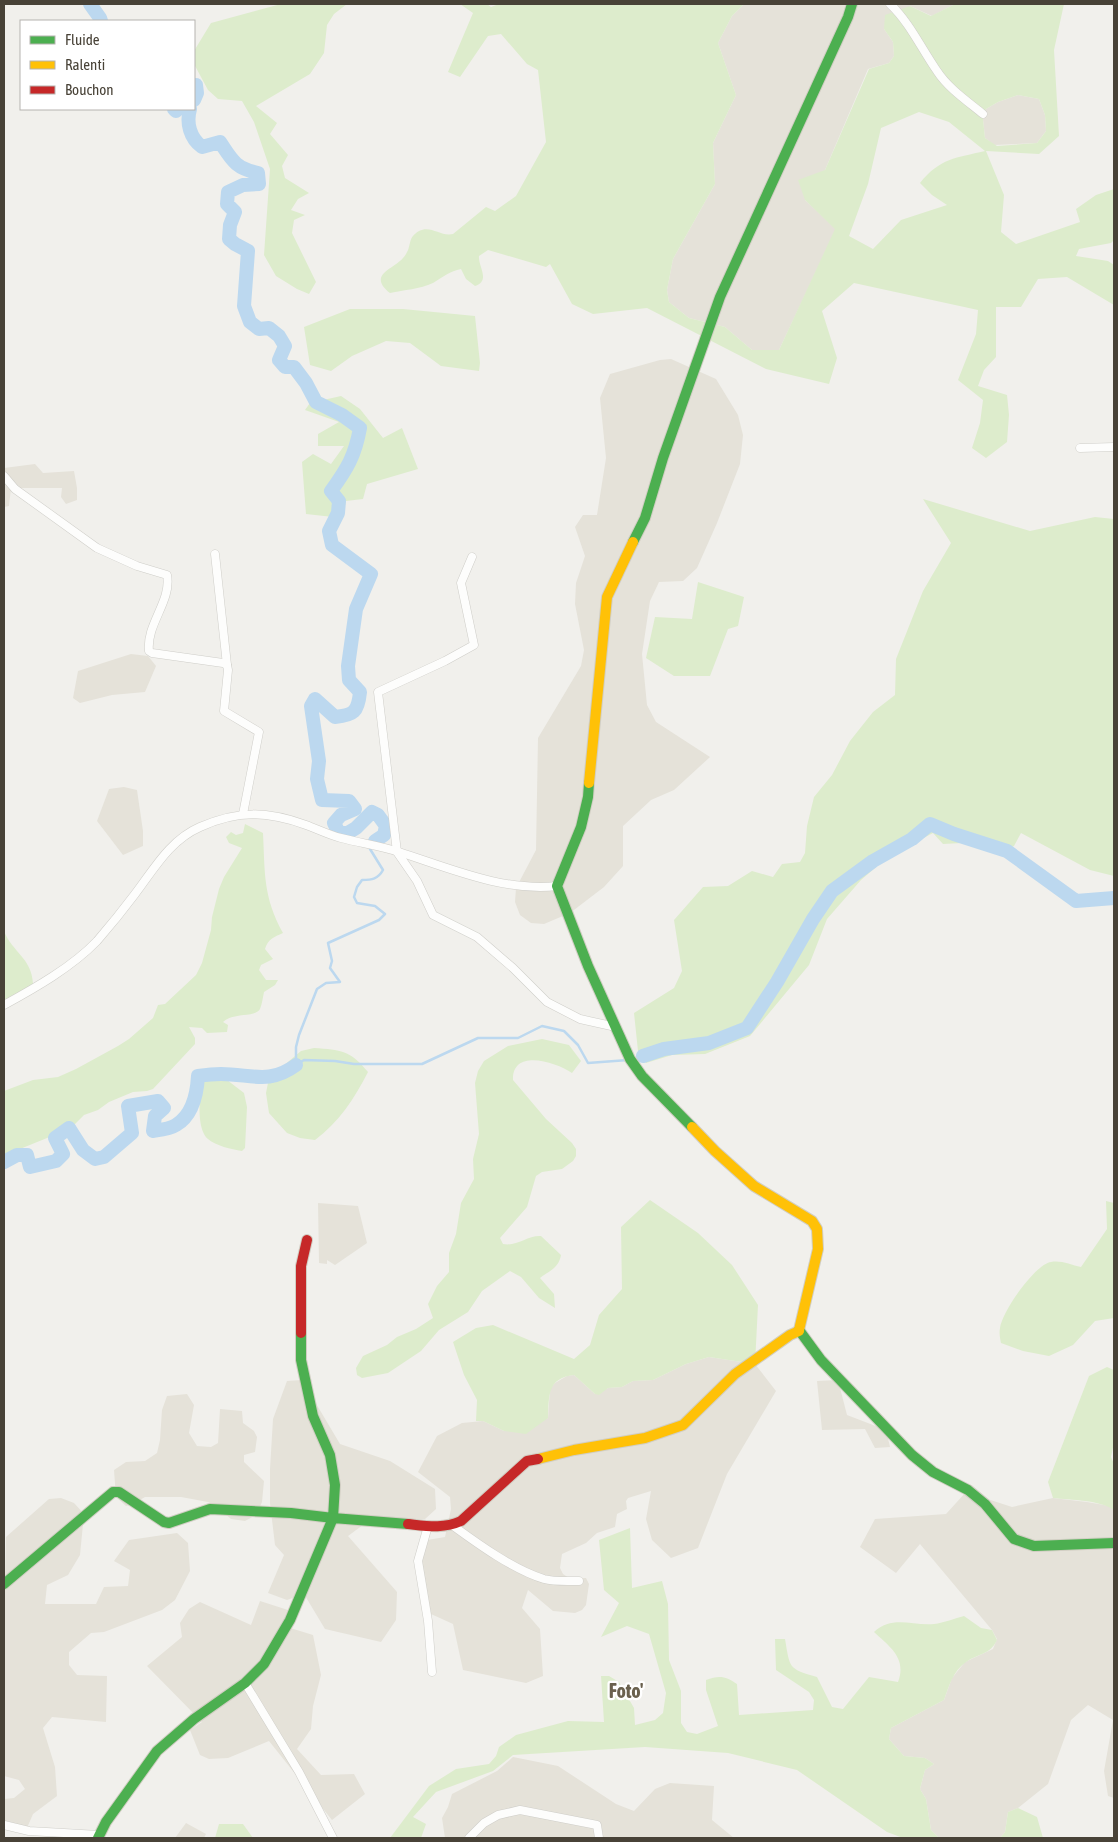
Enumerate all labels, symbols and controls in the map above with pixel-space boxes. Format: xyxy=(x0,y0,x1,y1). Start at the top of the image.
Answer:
legend xyxy=(20,20,195,110)
text: Fluide xyxy=(65,31,100,48)
text: Ralenti xyxy=(65,56,105,73)
text: Bouchon xyxy=(65,81,114,98)
district label: Foto' xyxy=(609,1679,644,1702)

